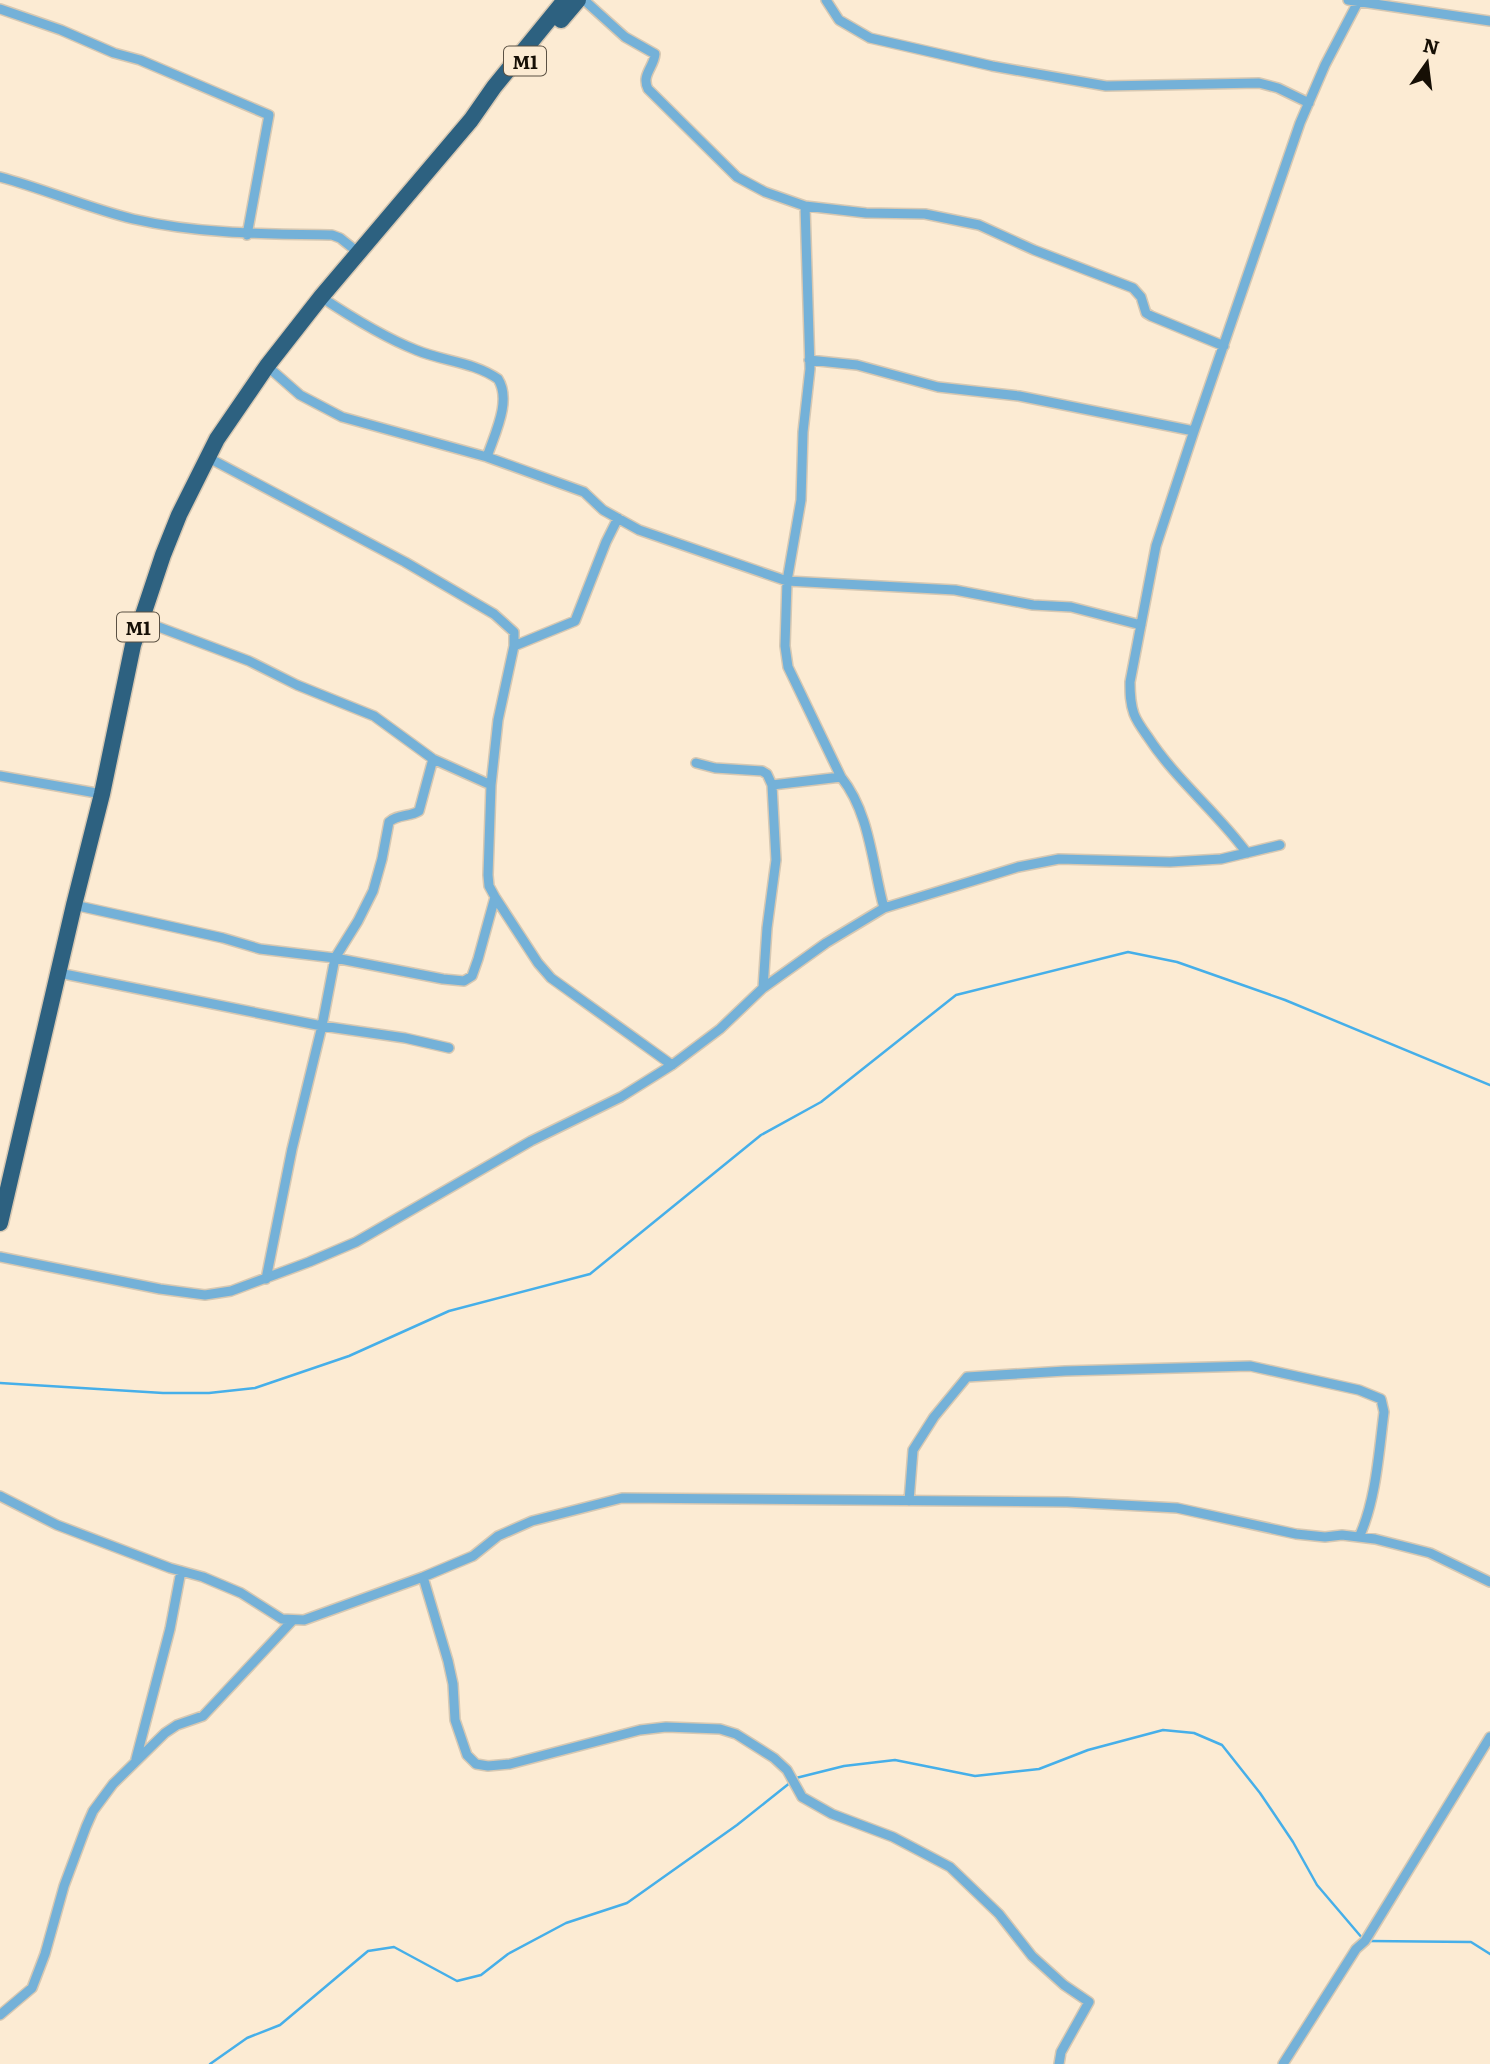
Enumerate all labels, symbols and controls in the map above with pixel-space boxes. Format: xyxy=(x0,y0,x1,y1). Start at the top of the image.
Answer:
north arrow xyxy=(1392,28,1462,98)
text: N xyxy=(1420,30,1443,61)
road number: M1 xyxy=(504,46,546,76)
road number: M1 xyxy=(117,612,159,642)

